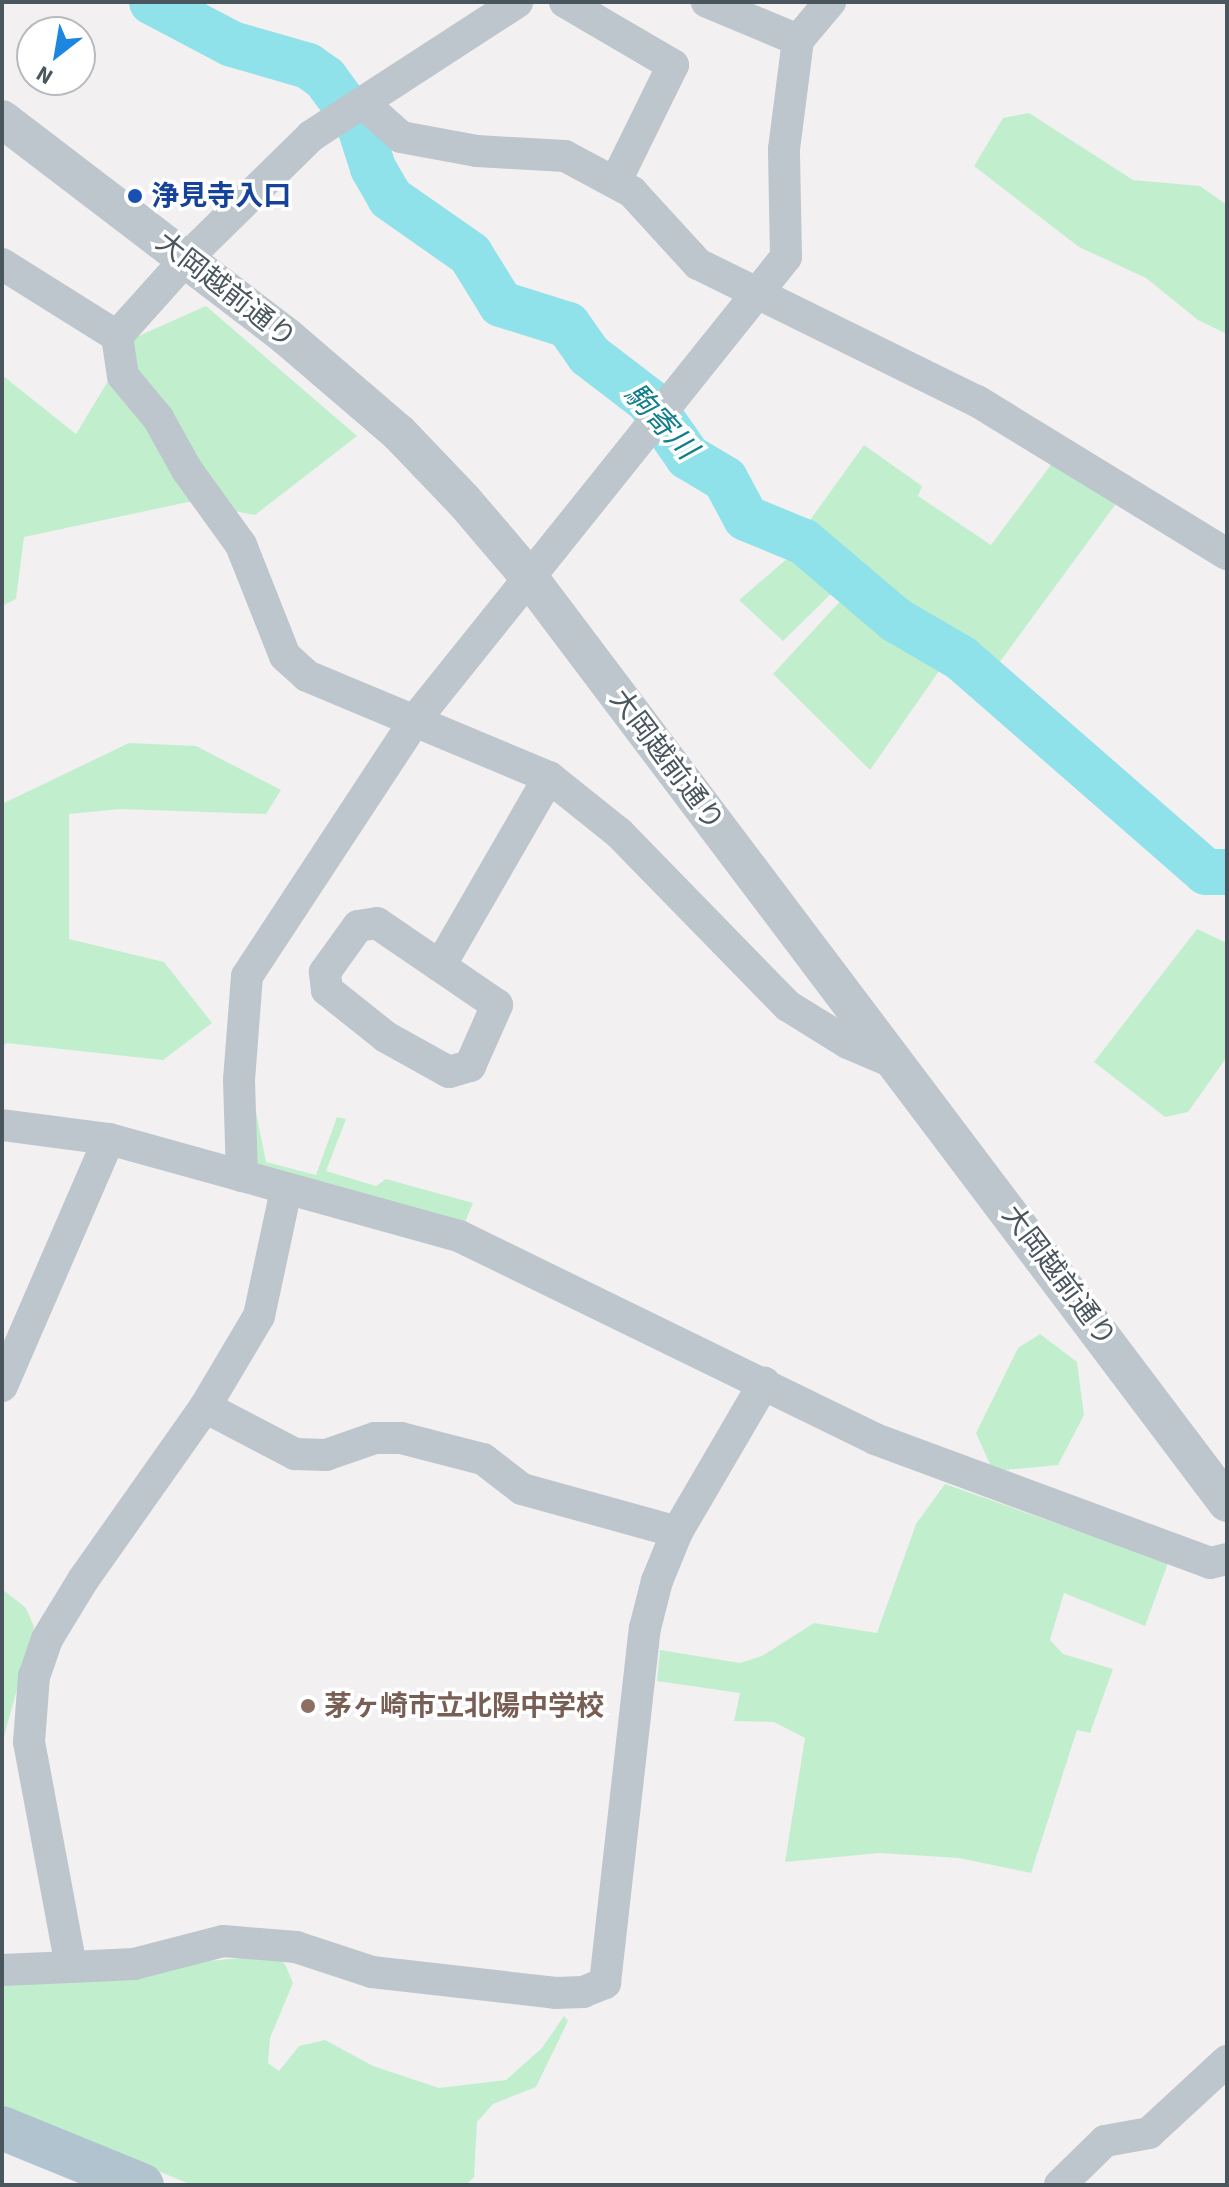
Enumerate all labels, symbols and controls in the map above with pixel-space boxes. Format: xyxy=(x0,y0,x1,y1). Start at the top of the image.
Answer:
north arrow xyxy=(16,16,96,96)
text: N xyxy=(30,57,59,92)
place label: 浄見寺入口 xyxy=(151,179,291,213)
marker: 浄見寺入口 xyxy=(126,187,144,205)
street label: 大岡越前通り xyxy=(149,225,303,355)
water label: 駒寄川 xyxy=(616,377,704,467)
street label: 大岡越前通り xyxy=(603,683,731,837)
street label: 大岡越前通り xyxy=(995,1199,1123,1353)
place label: 茅ヶ崎市立北陽中学校 xyxy=(324,1689,604,1723)
marker: 茅ヶ崎市立北陽中学校 xyxy=(299,1697,317,1715)

